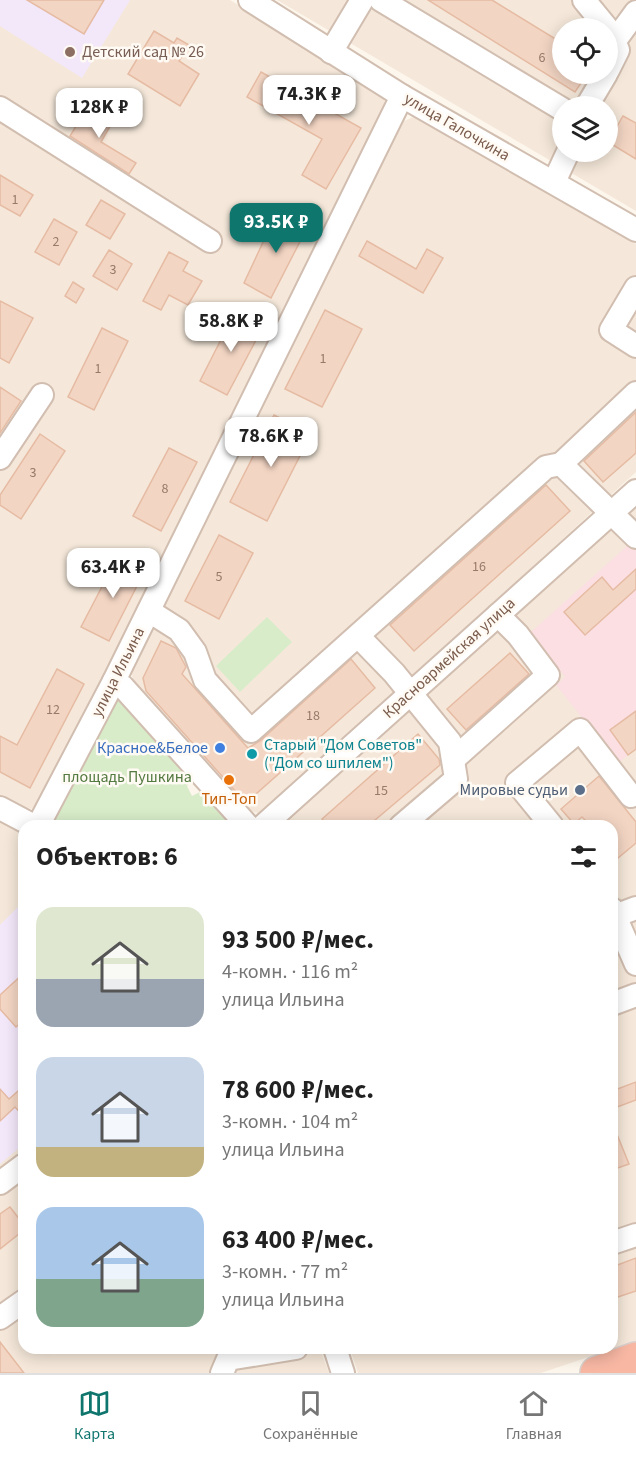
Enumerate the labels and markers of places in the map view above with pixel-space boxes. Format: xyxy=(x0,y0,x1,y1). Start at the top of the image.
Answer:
place label: Детский сад № 26 xyxy=(82,41,204,63)
marker: Детский сад № 26 xyxy=(63,45,77,59)
pin: 74.3K ₽ xyxy=(254,75,364,126)
pin: 128K ₽ xyxy=(50,88,148,139)
pin: 93.5K ₽ xyxy=(221,203,331,254)
pin: 58.8K ₽ xyxy=(176,302,286,353)
pin: 78.6K ₽ xyxy=(216,417,326,468)
pin: 63.4K ₽ xyxy=(58,548,168,599)
place label: Старый "Дом Советов" ("Дом со шпилем") xyxy=(264,734,422,774)
place label: Красное&Белое xyxy=(97,737,208,759)
marker: Красное&Белое xyxy=(213,741,227,755)
marker: Старый "Дом Советов" ("Дом со шпилем") xyxy=(245,747,259,761)
marker: Тип-Топ xyxy=(222,773,236,787)
place label: Мировые судьи xyxy=(460,779,568,801)
marker: Мировые судьи xyxy=(573,783,587,797)
place label: Тип-Топ xyxy=(202,788,256,810)

